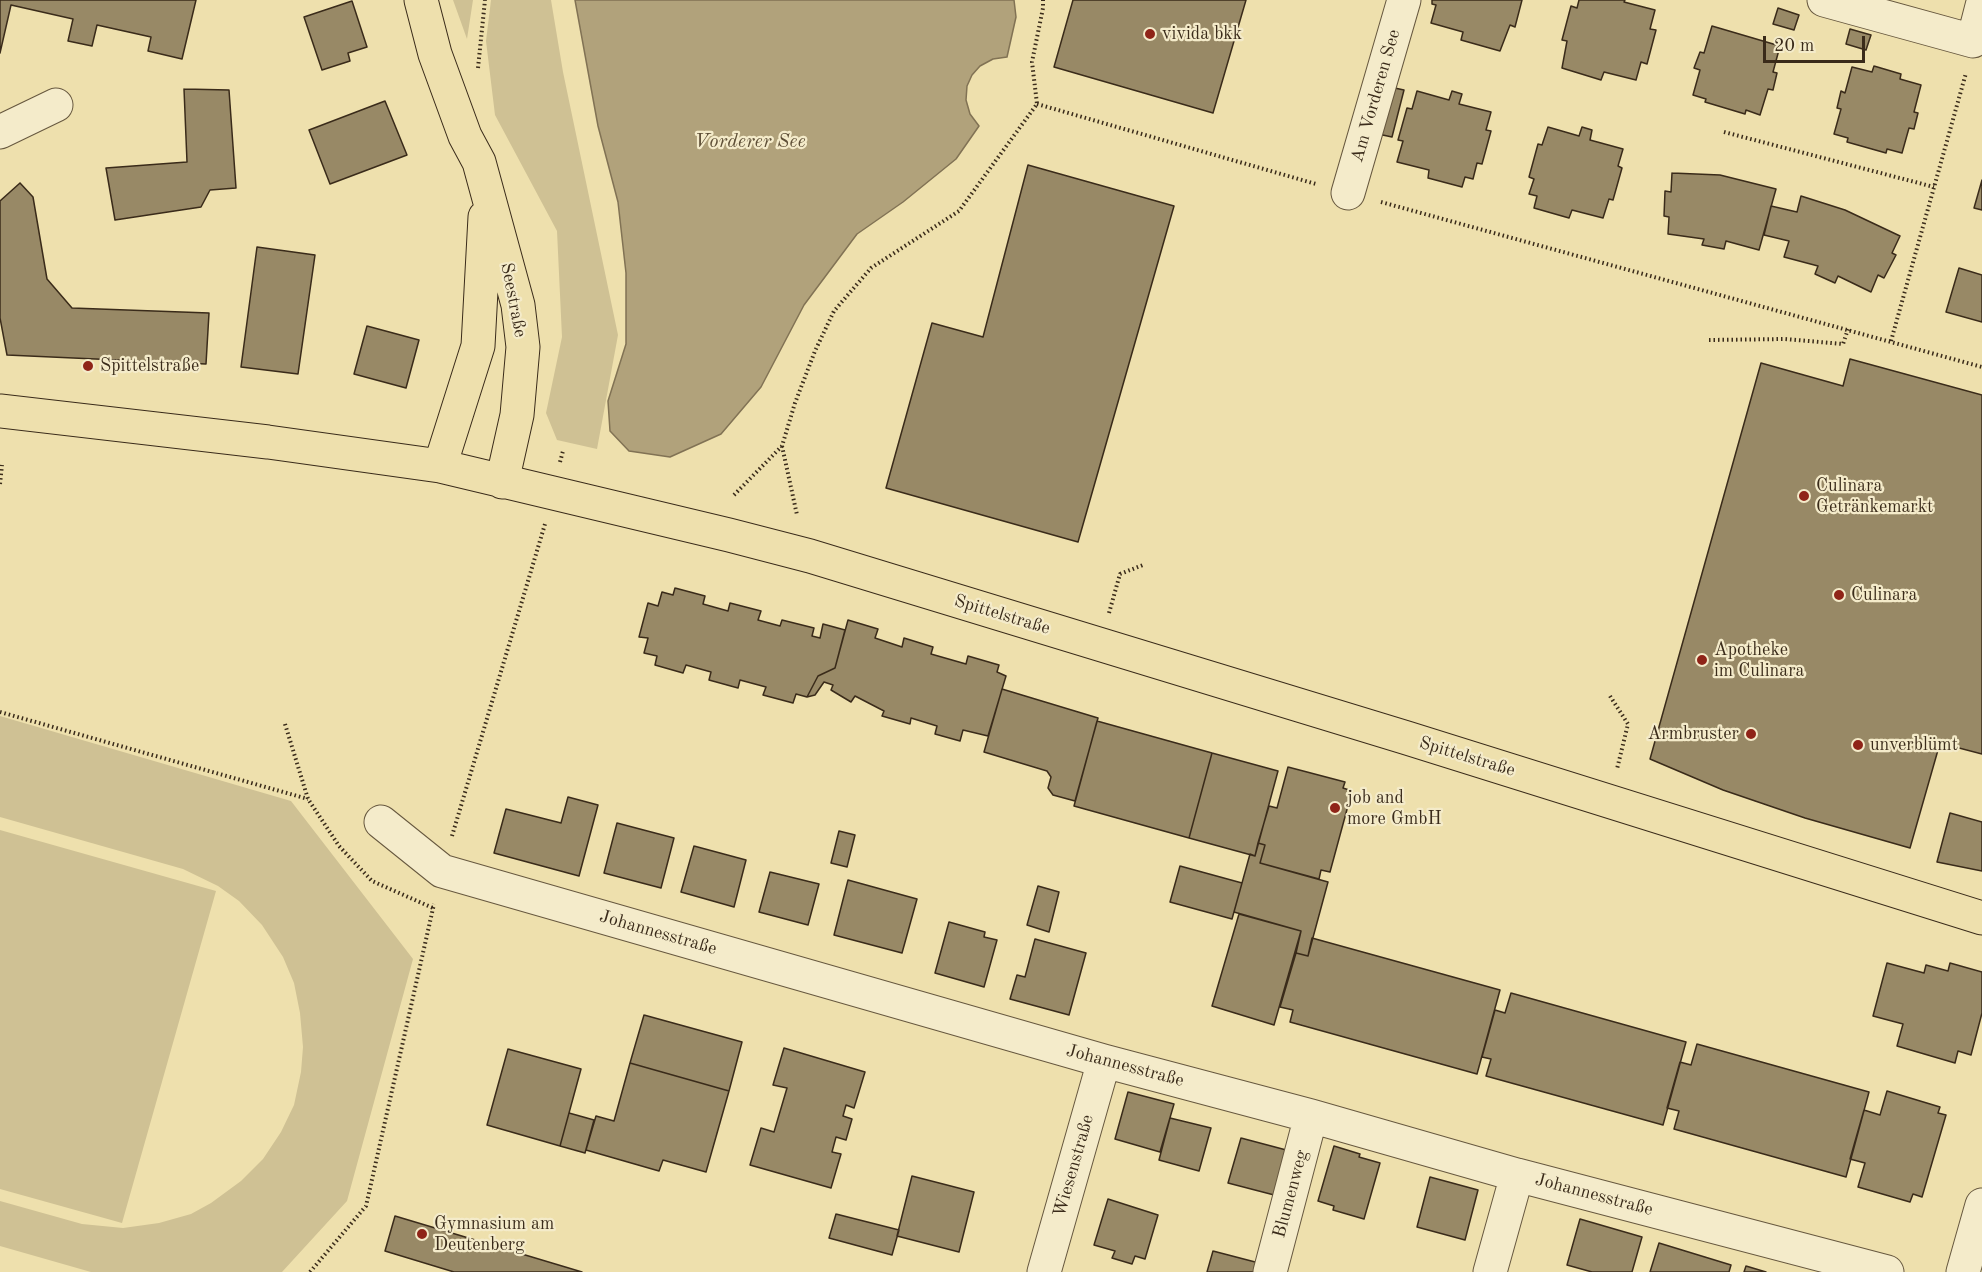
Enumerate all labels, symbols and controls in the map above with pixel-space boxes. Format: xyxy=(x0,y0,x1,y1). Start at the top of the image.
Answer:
place label: vivida bkk xyxy=(1162,23,1242,45)
scale bar xyxy=(1766,24,1868,62)
marker: vivida bkk xyxy=(1143,27,1157,41)
street label: Am Vorderen See xyxy=(1347,27,1405,165)
text: 20 m xyxy=(1774,37,1814,55)
water label: Vorderer See xyxy=(694,130,806,154)
street label: Seestraße xyxy=(495,261,531,339)
place label: Spittelstraße xyxy=(100,355,199,377)
marker: Spittelstraße xyxy=(81,359,95,373)
place label: Culinara Getränkemarkt xyxy=(1816,475,1933,518)
marker: Culinara Getränkemarkt xyxy=(1797,489,1811,503)
place label: Culinara xyxy=(1851,584,1917,606)
marker: Culinara xyxy=(1832,588,1846,602)
street label: Spittelstraße xyxy=(951,590,1053,640)
place label: Apotheke im Culinara xyxy=(1714,639,1804,682)
marker: Apotheke im Culinara xyxy=(1695,653,1709,667)
place label: Armbruster xyxy=(1648,723,1739,745)
marker: Armbruster xyxy=(1744,727,1758,741)
street label: Spittelstraße xyxy=(1416,732,1518,782)
place label: unverblümt xyxy=(1870,734,1958,756)
marker: unverblümt xyxy=(1851,738,1865,752)
place label: job and more GmbH xyxy=(1347,787,1442,830)
marker: job and more GmbH xyxy=(1328,801,1342,815)
street label: Johannesstraße xyxy=(597,906,719,960)
street label: Johannesstraße xyxy=(1064,1040,1186,1092)
street label: Wiesenstraße xyxy=(1049,1112,1099,1220)
street label: Blumenweg xyxy=(1269,1148,1313,1240)
street label: Johannesstraße xyxy=(1533,1169,1655,1221)
place label: Gymnasium am Deutenberg xyxy=(434,1213,554,1256)
marker: Gymnasium am Deutenberg xyxy=(415,1227,429,1241)

